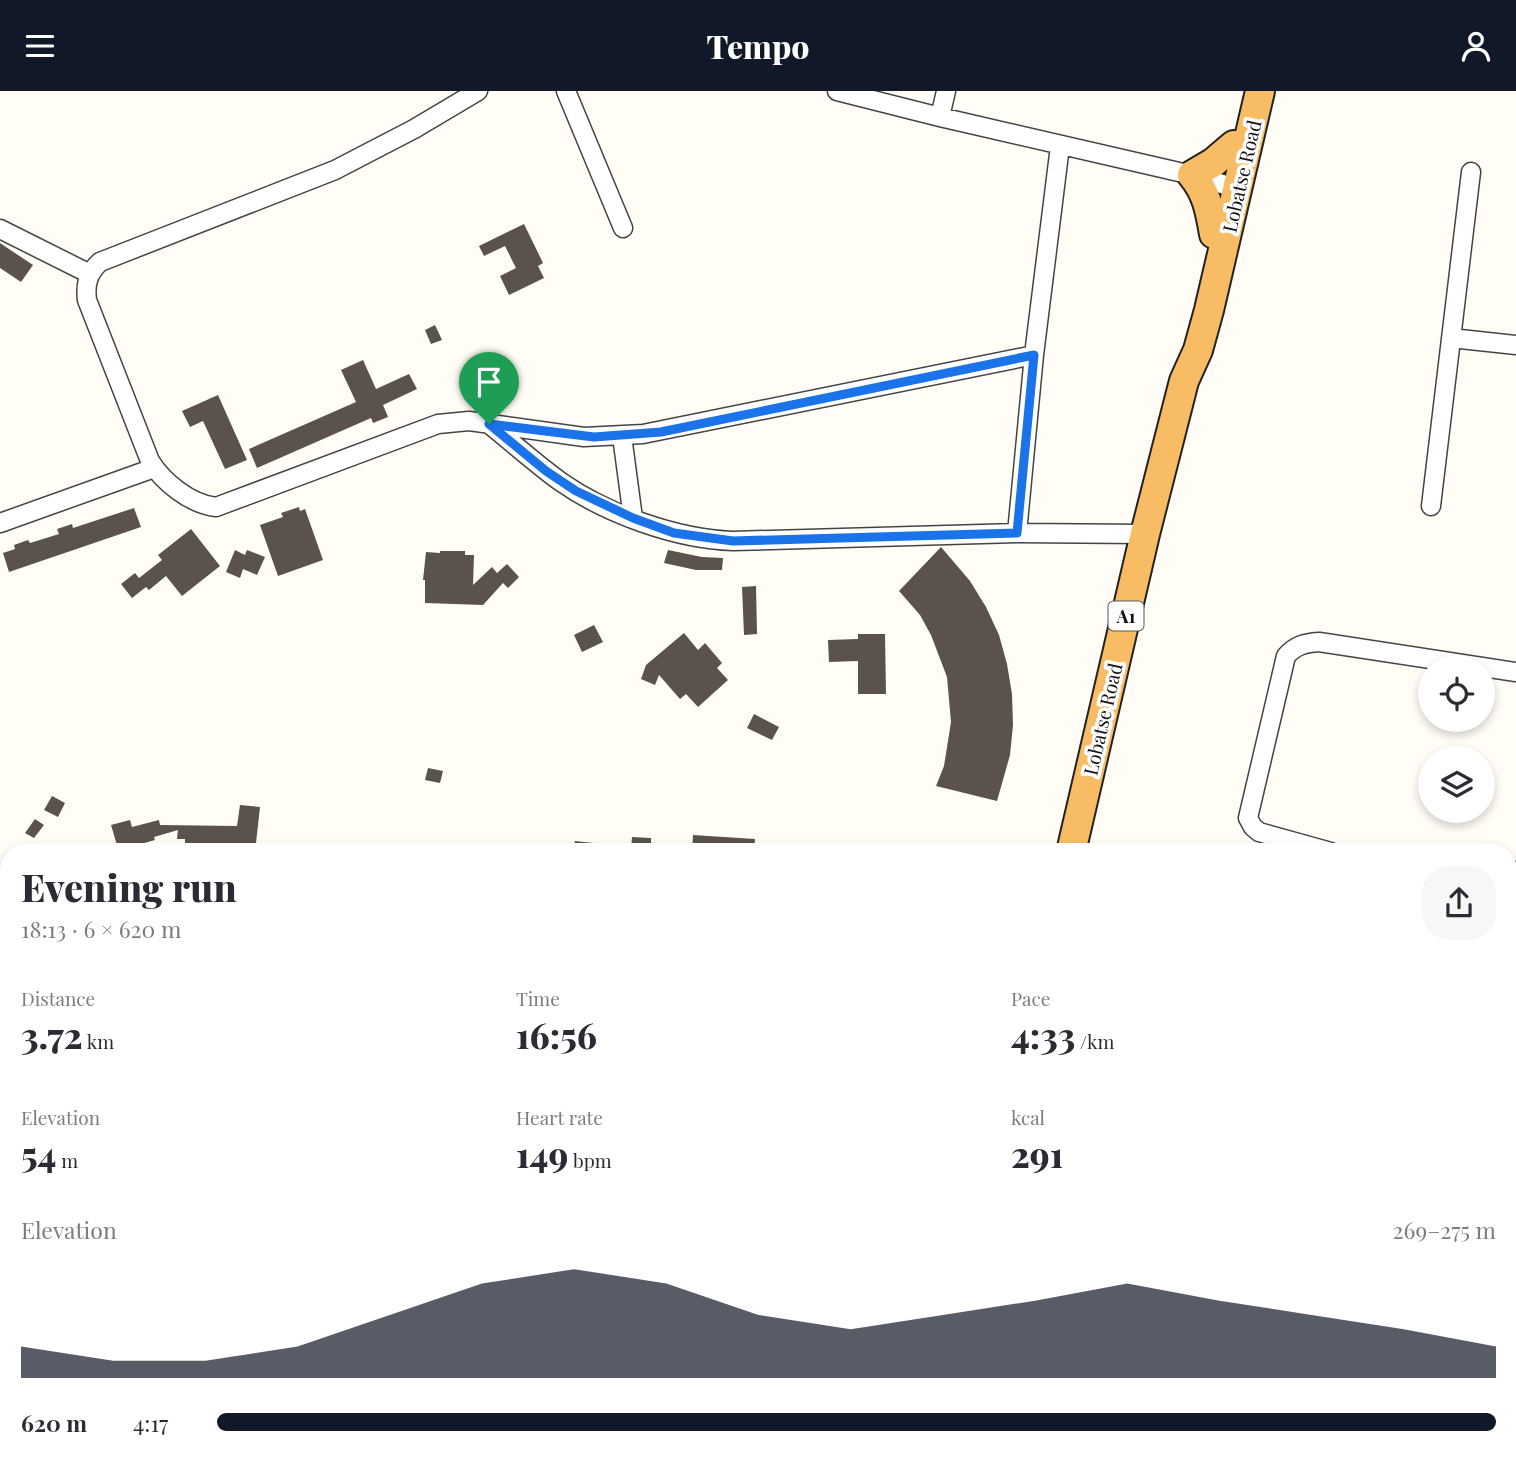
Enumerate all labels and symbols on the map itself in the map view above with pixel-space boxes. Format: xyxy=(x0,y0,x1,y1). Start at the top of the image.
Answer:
street label: Lobatse Road xyxy=(1215,117,1267,235)
pin xyxy=(459,352,519,424)
road number: A1 xyxy=(1108,601,1144,631)
street label: Lobatse Road xyxy=(1076,660,1128,778)

